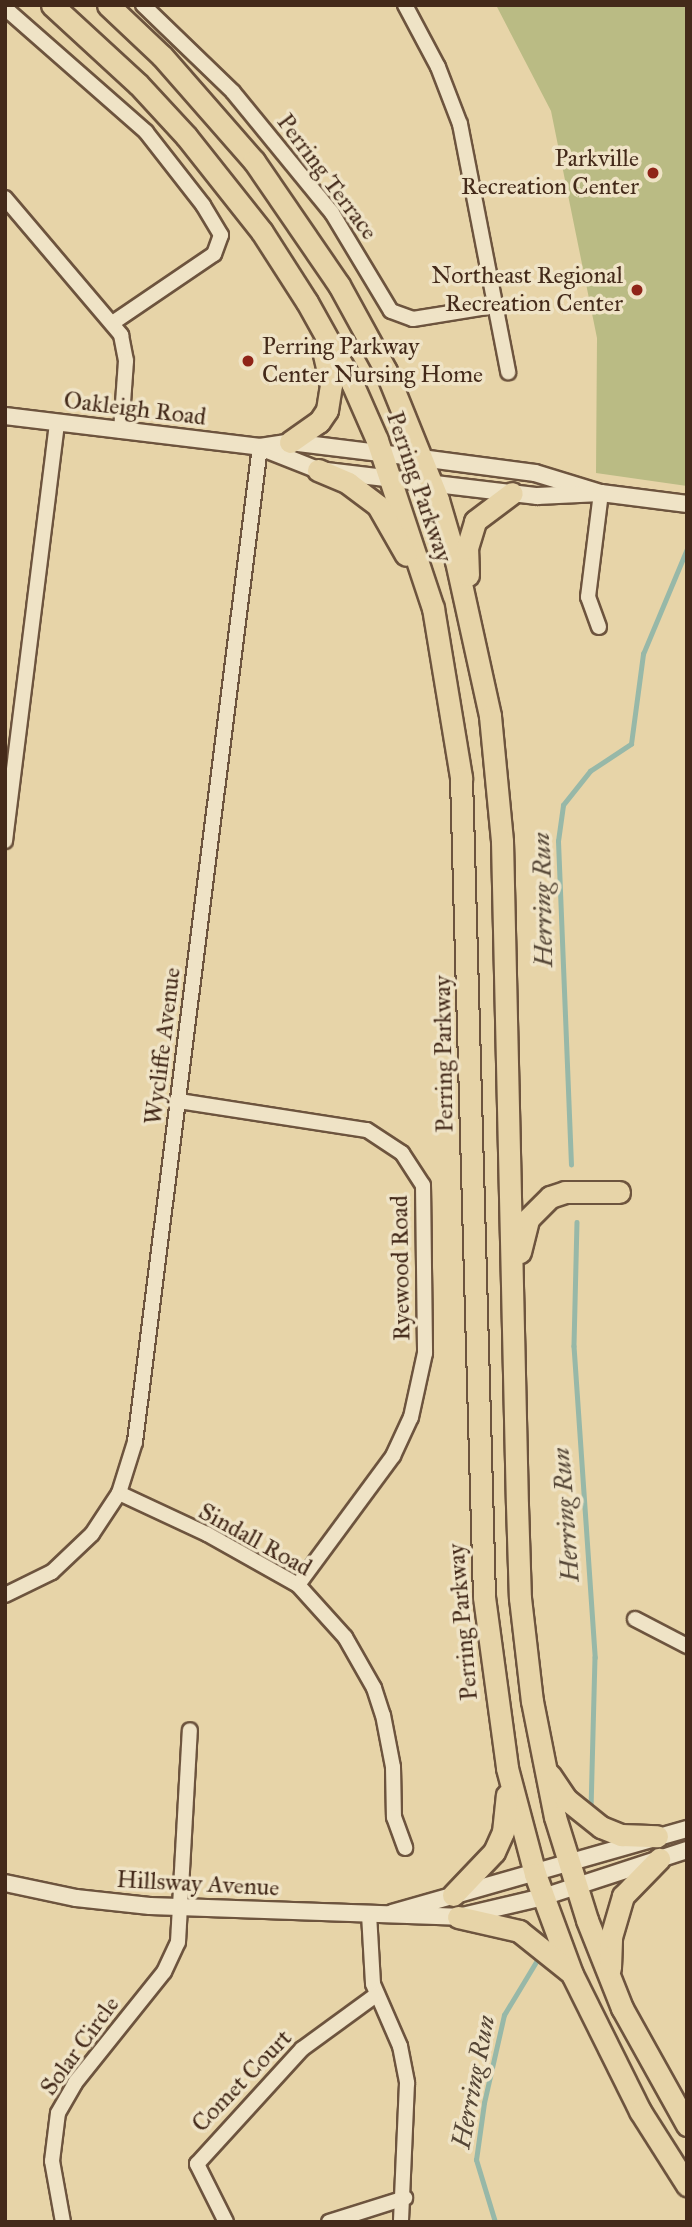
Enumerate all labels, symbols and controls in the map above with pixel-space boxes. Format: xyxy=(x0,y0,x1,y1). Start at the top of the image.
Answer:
street label: Perring Terrace xyxy=(270,109,384,245)
place label: Parkville Recreation Center xyxy=(461,145,639,201)
marker: Parkville Recreation Center xyxy=(645,165,661,181)
place label: Northeast Regional Recreation Center xyxy=(431,262,623,318)
marker: Northeast Regional Recreation Center xyxy=(629,282,645,298)
place label: Perring Parkway Center Nursing Home xyxy=(262,333,483,389)
marker: Perring Parkway Center Nursing Home xyxy=(240,353,256,369)
street label: Oakleigh Road xyxy=(62,386,208,432)
street label: Perring Parkway xyxy=(380,408,458,566)
water label: Herring Run xyxy=(526,832,560,968)
street label: Wycliffe Avenue xyxy=(139,966,187,1126)
street label: Perring Parkway xyxy=(428,975,460,1133)
street label: Ryewood Road xyxy=(385,1195,417,1341)
water label: Herring Run xyxy=(546,1446,586,1584)
street label: Sindall Road xyxy=(193,1497,317,1583)
street label: Perring Parkway xyxy=(442,1542,484,1702)
street label: Hillsway Avenue xyxy=(116,1865,280,1903)
street label: Solar Circle xyxy=(35,1991,125,2101)
water label: Herring Run xyxy=(446,2013,502,2151)
street label: Comet Court xyxy=(186,2024,298,2138)

